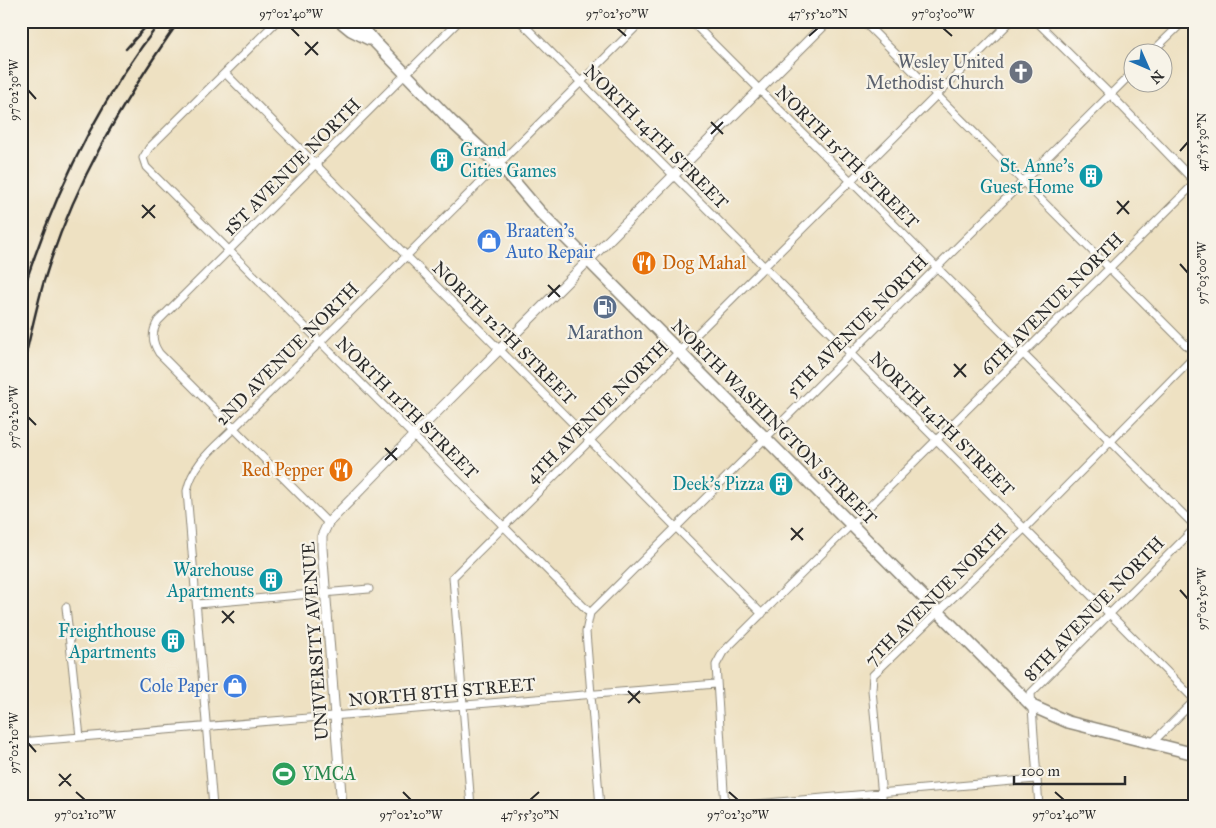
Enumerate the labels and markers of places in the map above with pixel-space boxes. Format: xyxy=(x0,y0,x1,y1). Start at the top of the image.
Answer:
place label: Wesley United Methodist Church xyxy=(866,51,1004,94)
church icon: Wesley United Methodist Church xyxy=(1008,59,1034,85)
place label: Grand Cities Games xyxy=(460,139,556,182)
building icon: Grand Cities Games xyxy=(429,147,455,173)
place label: St. Anne's Guest Home xyxy=(980,155,1074,198)
building icon: St. Anne's Guest Home xyxy=(1078,163,1104,189)
place label: Braaten's Auto Repair xyxy=(505,220,596,263)
shop icon: Braaten's Auto Repair xyxy=(476,228,502,254)
restaurant icon: Dog Mahal xyxy=(631,250,657,276)
place label: Dog Mahal xyxy=(662,252,746,275)
fuel station icon: Marathon xyxy=(592,294,618,320)
place label: Marathon xyxy=(567,322,643,344)
restaurant icon: Red Pepper xyxy=(328,457,354,483)
place label: Red Pepper xyxy=(241,459,324,481)
building icon: Deek’s Pizza xyxy=(768,471,794,497)
place label: Deek’s Pizza xyxy=(672,473,764,495)
place label: Warehouse Apartments xyxy=(166,559,254,602)
building icon: Warehouse Apartments xyxy=(258,567,284,593)
place label: Freighthouse Apartments xyxy=(58,620,156,663)
building icon: Freighthouse Apartments xyxy=(160,628,186,654)
shop icon: Cole Paper xyxy=(222,673,248,699)
place label: Cole Paper xyxy=(140,675,218,697)
sports icon: YMCA xyxy=(271,761,297,787)
place label: YMCA xyxy=(302,763,356,785)

